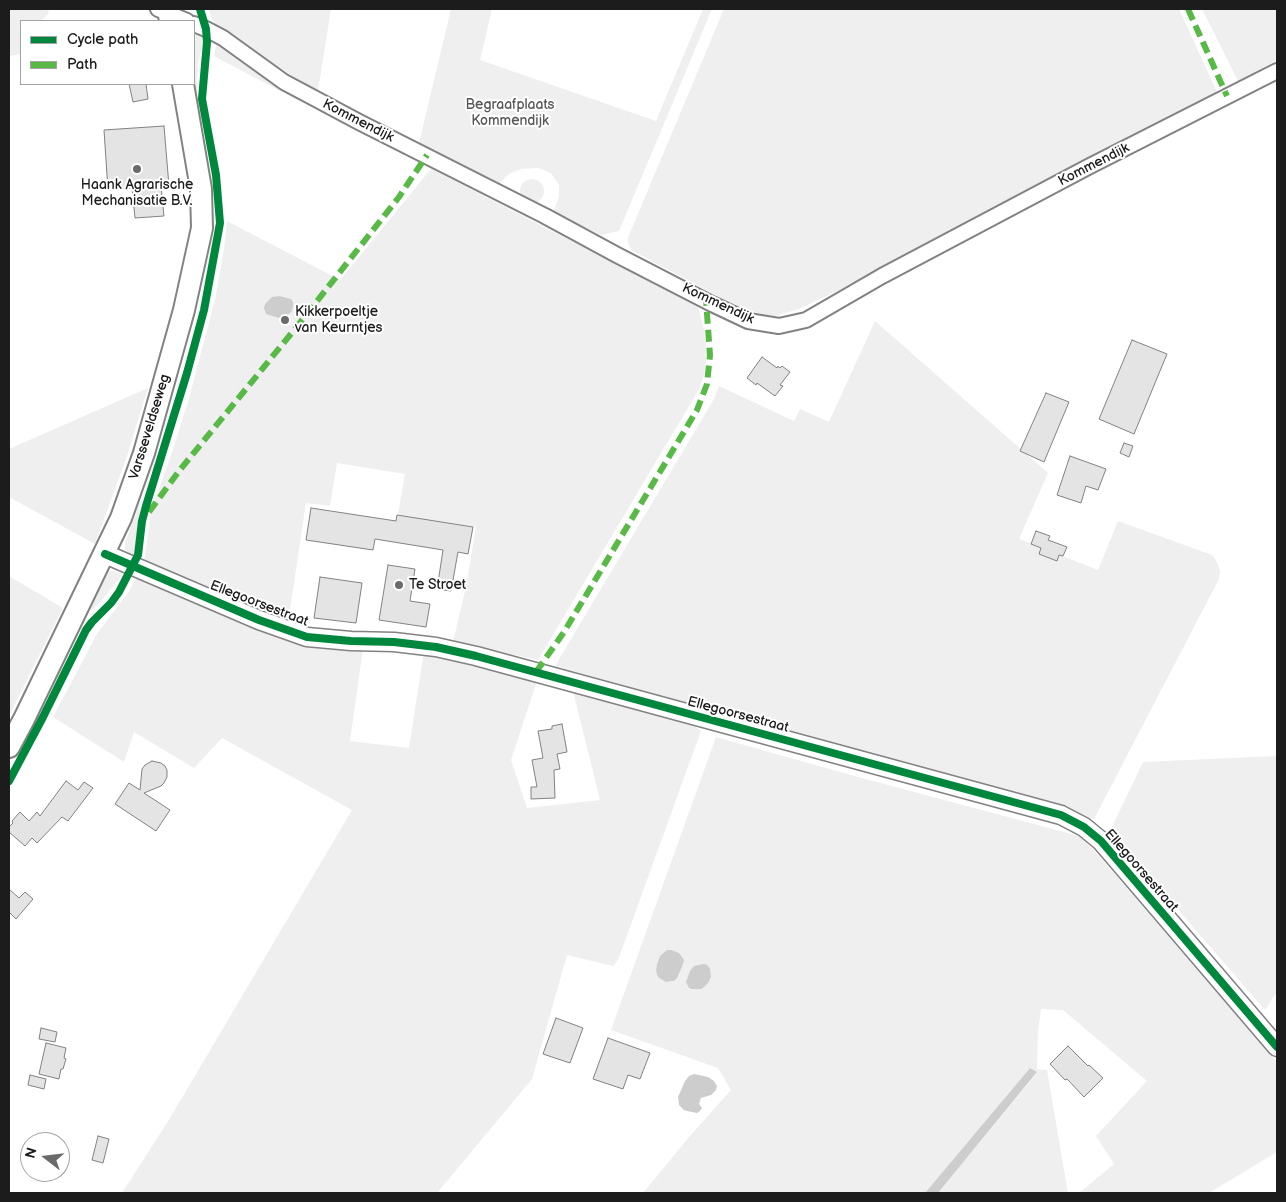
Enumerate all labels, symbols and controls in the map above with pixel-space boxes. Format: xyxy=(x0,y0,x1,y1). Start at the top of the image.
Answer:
legend xyxy=(20,20,195,85)
text: Cycle path xyxy=(67,30,138,49)
text: Path xyxy=(67,55,97,74)
street label: Kommendijk xyxy=(320,96,396,146)
park label: Begraafplaats Kommendijk xyxy=(466,97,554,130)
street label: Kommendijk xyxy=(1056,140,1132,190)
marker: Haank Agrarische Mechanisatie B.V. xyxy=(131,163,143,175)
place label: Haank Agrarische Mechanisatie B.V. xyxy=(81,177,193,210)
street label: Kommendijk xyxy=(679,280,757,328)
place label: Kikkerpoeltje van Keurntjes xyxy=(295,304,383,336)
marker: Kikkerpoeltje van Keurntjes xyxy=(279,314,291,326)
street label: Varsseveldseweg xyxy=(126,372,174,482)
place label: Te Stroet xyxy=(409,577,466,593)
street label: Ellegoorsestraat xyxy=(207,578,311,630)
marker: Te Stroet xyxy=(393,579,405,591)
street label: Ellegoorsestraat xyxy=(686,693,790,737)
street label: Ellegoorsestraat xyxy=(1101,826,1181,916)
north arrow xyxy=(20,1132,70,1182)
text: N xyxy=(21,1146,41,1160)

